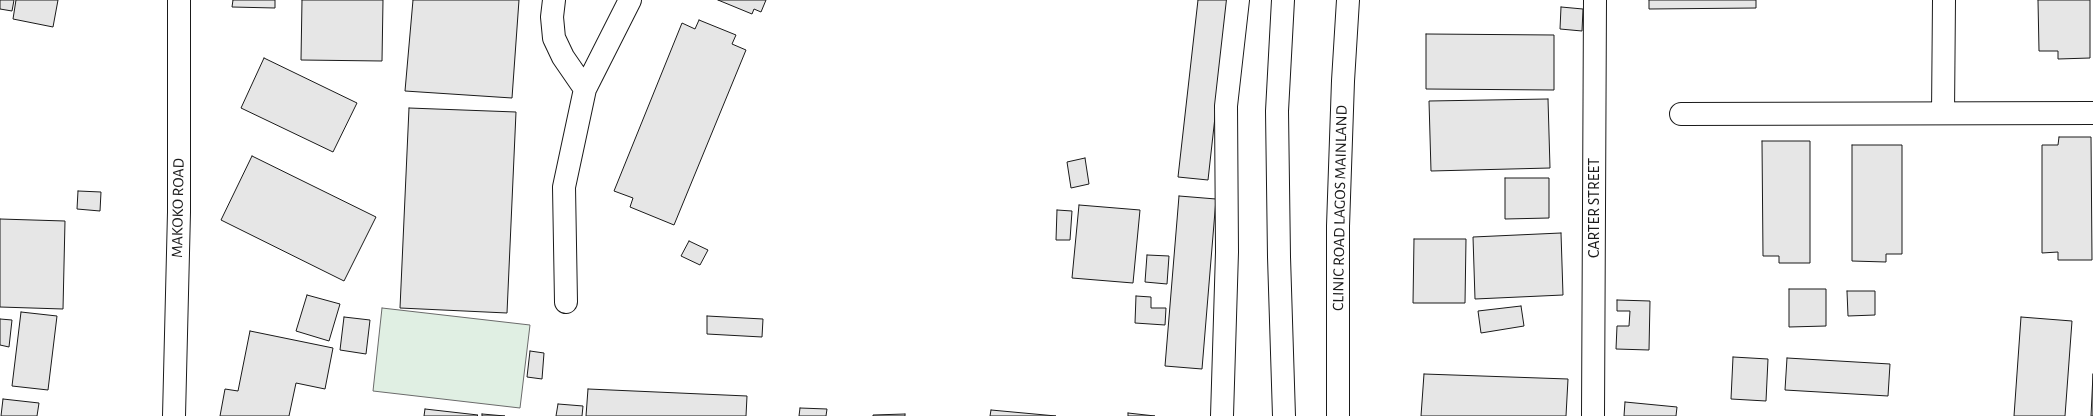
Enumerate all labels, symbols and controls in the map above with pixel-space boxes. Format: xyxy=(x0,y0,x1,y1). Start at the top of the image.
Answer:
street label: CLINIC ROAD LAGOS MAINLAND xyxy=(1329,105,1351,311)
street label: MAKOKO ROAD xyxy=(168,158,188,258)
street label: CARTER STREET xyxy=(1584,158,1604,258)

